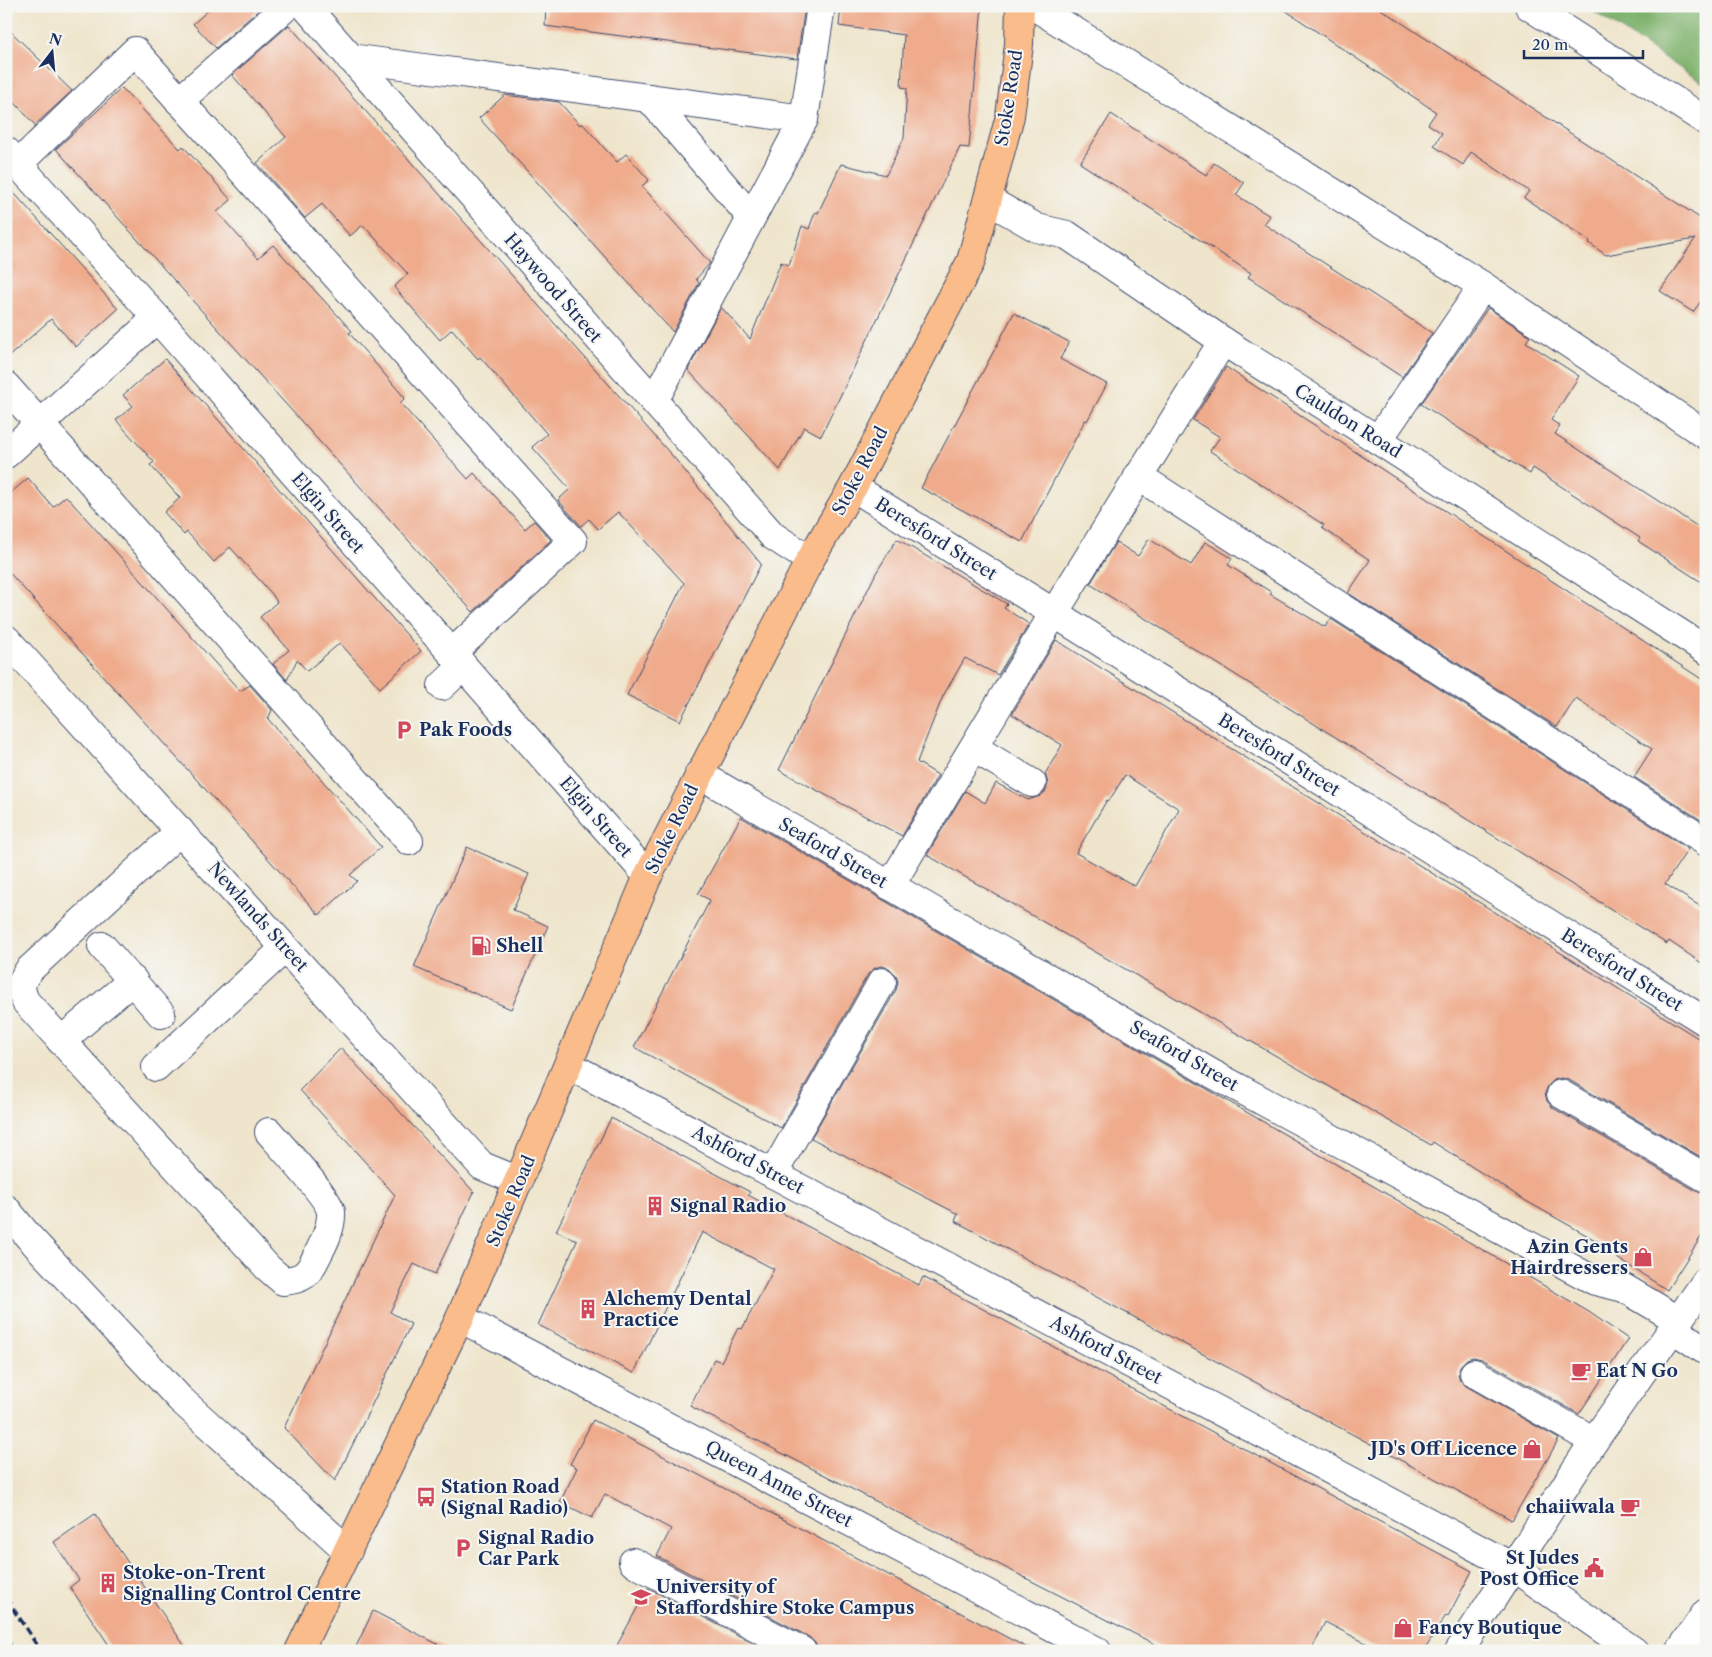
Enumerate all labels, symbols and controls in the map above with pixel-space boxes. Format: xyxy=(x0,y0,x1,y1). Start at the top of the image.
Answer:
north arrow xyxy=(28,28,78,78)
scale bar xyxy=(1524,28,1643,60)
text: N xyxy=(47,29,64,50)
text: 20 m xyxy=(1532,35,1568,54)
street label: Stoke Road xyxy=(991,48,1027,148)
street label: Haywood Street xyxy=(500,229,607,348)
street label: Cauldon Road xyxy=(1290,379,1406,463)
street label: Stoke Road xyxy=(827,423,893,519)
street label: Elgin Street xyxy=(287,468,369,558)
street label: Beresford Street xyxy=(871,493,1001,586)
street label: Beresford Street xyxy=(1214,709,1344,802)
parking icon: Pak Foods xyxy=(393,719,415,741)
place label: Pak Foods xyxy=(419,719,512,741)
street label: Elgin Street xyxy=(555,772,637,862)
street label: Stoke Road xyxy=(641,780,703,878)
street label: Seaford Street xyxy=(775,813,892,893)
street label: Newlands Street xyxy=(203,858,313,977)
street label: Beresford Street xyxy=(1557,924,1687,1017)
fuel station icon: Shell xyxy=(470,935,492,957)
place label: Shell xyxy=(496,935,543,957)
street label: Seaford Street xyxy=(1126,1016,1243,1096)
street label: Ashford Street xyxy=(687,1121,808,1199)
street label: Stoke Road xyxy=(482,1152,540,1250)
building icon: Signal Radio xyxy=(644,1195,666,1217)
place label: Signal Radio xyxy=(670,1195,786,1217)
place label: Azin Gents Hairdressers xyxy=(1510,1236,1628,1279)
shop icon: Azin Gents Hairdressers xyxy=(1632,1246,1654,1268)
place label: Alchemy Dental Practice xyxy=(602,1288,752,1331)
building icon: Alchemy Dental Practice xyxy=(577,1298,599,1320)
street label: Ashford Street xyxy=(1045,1311,1166,1389)
cafe icon: Eat N Go xyxy=(1570,1360,1592,1382)
place label: Eat N Go xyxy=(1596,1360,1678,1382)
street label: Queen Anne Street xyxy=(702,1436,857,1532)
place label: JD's Off Licence xyxy=(1368,1438,1517,1460)
shop icon: JD's Off Licence xyxy=(1521,1438,1543,1460)
place label: Station Road (Signal Radio) xyxy=(441,1476,568,1519)
bus stop icon: Station Road (Signal Radio) xyxy=(415,1486,437,1508)
place label: chaiiwala xyxy=(1526,1496,1616,1518)
cafe icon: chaiiwala xyxy=(1619,1496,1641,1518)
place label: Signal Radio Car Park xyxy=(478,1527,594,1570)
parking icon: Signal Radio Car Park xyxy=(452,1537,474,1559)
place label: St Judes Post Office xyxy=(1479,1547,1579,1590)
public building icon: St Judes Post Office xyxy=(1583,1557,1605,1579)
place label: Stoke-on-Trent Signalling Control Centre xyxy=(123,1562,361,1605)
building icon: Stoke-on-Trent Signalling Control Centre xyxy=(97,1572,119,1594)
place label: University of Staffordshire Stoke Campus xyxy=(656,1576,914,1619)
school or university icon: University of Staffordshire Stoke Campus xyxy=(630,1586,652,1608)
shop icon: Fancy Boutique xyxy=(1392,1617,1414,1639)
place label: Fancy Boutique xyxy=(1418,1617,1562,1639)

